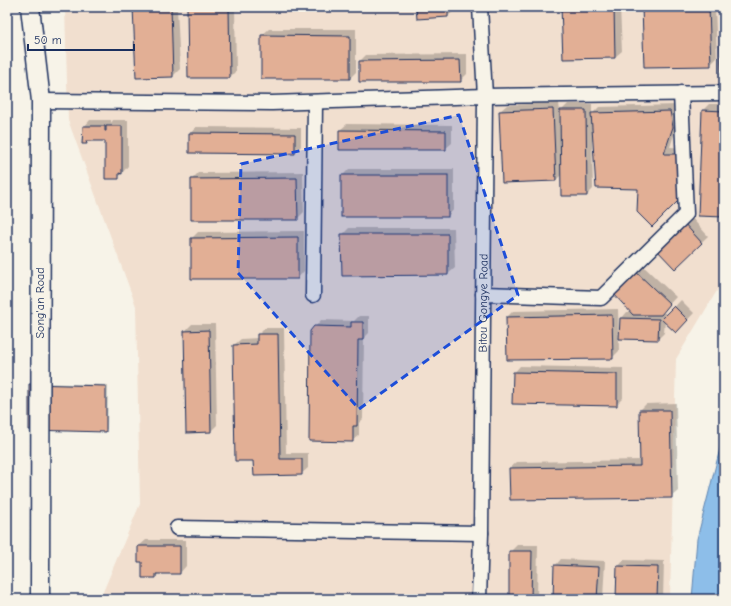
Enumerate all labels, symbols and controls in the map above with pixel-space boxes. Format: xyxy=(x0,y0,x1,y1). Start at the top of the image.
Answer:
scale bar xyxy=(28,26,134,52)
text: 50 m xyxy=(34,33,62,47)
street label: Bitou Gongye Road xyxy=(476,254,491,353)
street label: Song'an Road xyxy=(33,267,47,339)

